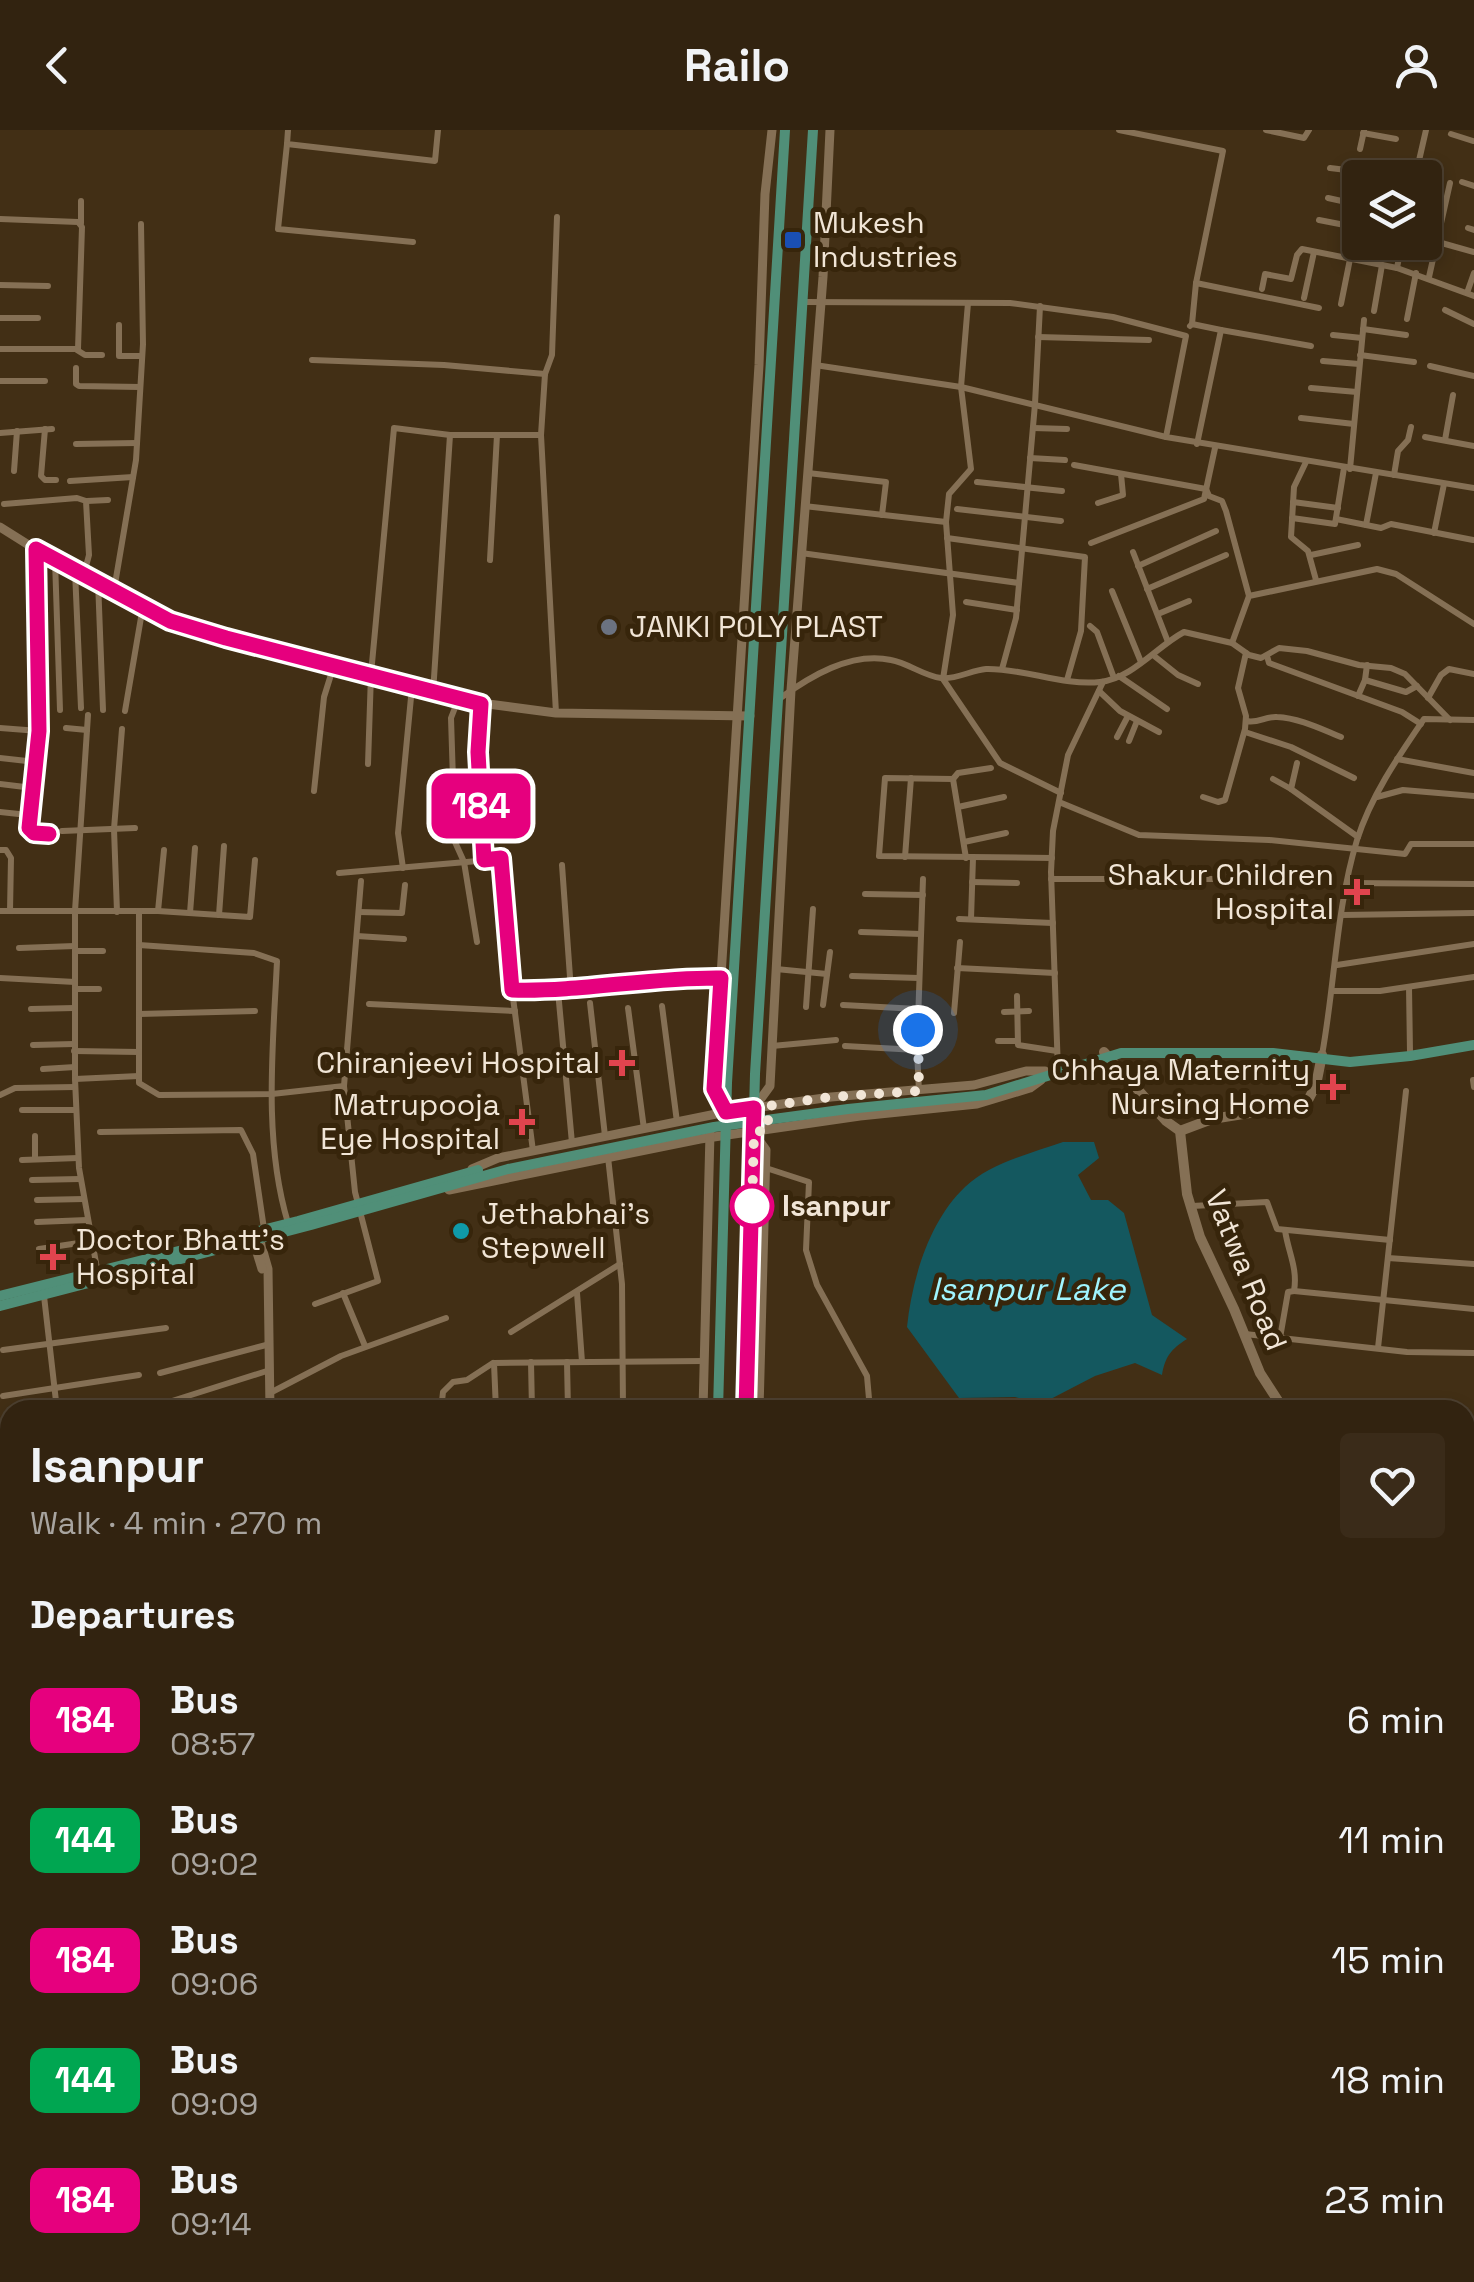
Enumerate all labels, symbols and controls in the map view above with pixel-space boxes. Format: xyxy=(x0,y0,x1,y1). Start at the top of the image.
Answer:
text: Railo xyxy=(684,37,790,94)
icon: back xyxy=(30,38,85,93)
icon: person xyxy=(1389,38,1444,93)
map controls xyxy=(1342,160,1442,260)
button: layers xyxy=(1342,160,1442,260)
place label: Mukesh Industries xyxy=(813,203,958,276)
marker: Mukesh Industries xyxy=(782,229,804,251)
place label: JANKI POLY PLAST xyxy=(629,607,883,646)
marker: JANKI POLY PLAST xyxy=(598,616,620,638)
line badge: 184 xyxy=(424,774,538,838)
text: 184 xyxy=(451,784,511,828)
place label: Shakur Children Hospital xyxy=(1108,855,1334,928)
marker: Shakur Children Hospital xyxy=(1344,879,1370,905)
your location xyxy=(893,1005,943,1055)
place label: Chiranjeevi Hospital xyxy=(316,1043,600,1082)
marker: Chiranjeevi Hospital xyxy=(609,1050,635,1076)
place label: Chhaya Maternity Nursing Home xyxy=(1051,1050,1310,1123)
marker: Chhaya Maternity Nursing Home xyxy=(1320,1074,1346,1100)
place label: Matrupooja Eye Hospital xyxy=(320,1085,500,1158)
marker: Matrupooja Eye Hospital xyxy=(509,1109,535,1135)
street label: Vatwa Road xyxy=(1197,1184,1296,1356)
marker: Isanpur xyxy=(731,1185,773,1227)
place label: Isanpur xyxy=(782,1186,891,1225)
place label: Jethabhai's Stepwell xyxy=(481,1194,650,1267)
place label: Doctor Bhatt's Hospital xyxy=(76,1220,285,1293)
marker: Jethabhai's Stepwell xyxy=(450,1220,472,1242)
marker: Doctor Bhatt's Hospital xyxy=(40,1244,66,1270)
water label: Isanpur Lake xyxy=(931,1269,1126,1309)
button: heart xyxy=(1340,1433,1445,1538)
text: Isanpur xyxy=(30,1435,204,1496)
text: Walk · 4 min · 270 m xyxy=(30,1503,322,1543)
text: Departures xyxy=(30,1591,235,1639)
text: Bus xyxy=(170,1676,239,1724)
text: 6 min xyxy=(1347,1696,1445,1744)
text: 184 xyxy=(55,1698,115,1742)
text: 08:57 xyxy=(170,1724,255,1764)
text: Bus xyxy=(170,1796,239,1844)
text: 11 min xyxy=(1338,1816,1445,1864)
text: 144 xyxy=(55,1818,115,1862)
text: 09:02 xyxy=(170,1844,258,1884)
text: Bus xyxy=(170,1916,239,1964)
text: 15 min xyxy=(1331,1936,1445,1984)
text: 184 xyxy=(55,1938,115,1982)
text: 09:06 xyxy=(170,1964,258,2004)
text: Bus xyxy=(170,2036,239,2084)
text: 18 min xyxy=(1330,2056,1445,2104)
text: 144 xyxy=(55,2058,115,2102)
text: 09:09 xyxy=(170,2084,258,2124)
text: Bus xyxy=(170,2156,239,2204)
text: 23 min xyxy=(1324,2176,1445,2224)
text: 184 xyxy=(55,2178,115,2222)
text: 09:14 xyxy=(170,2204,252,2244)

